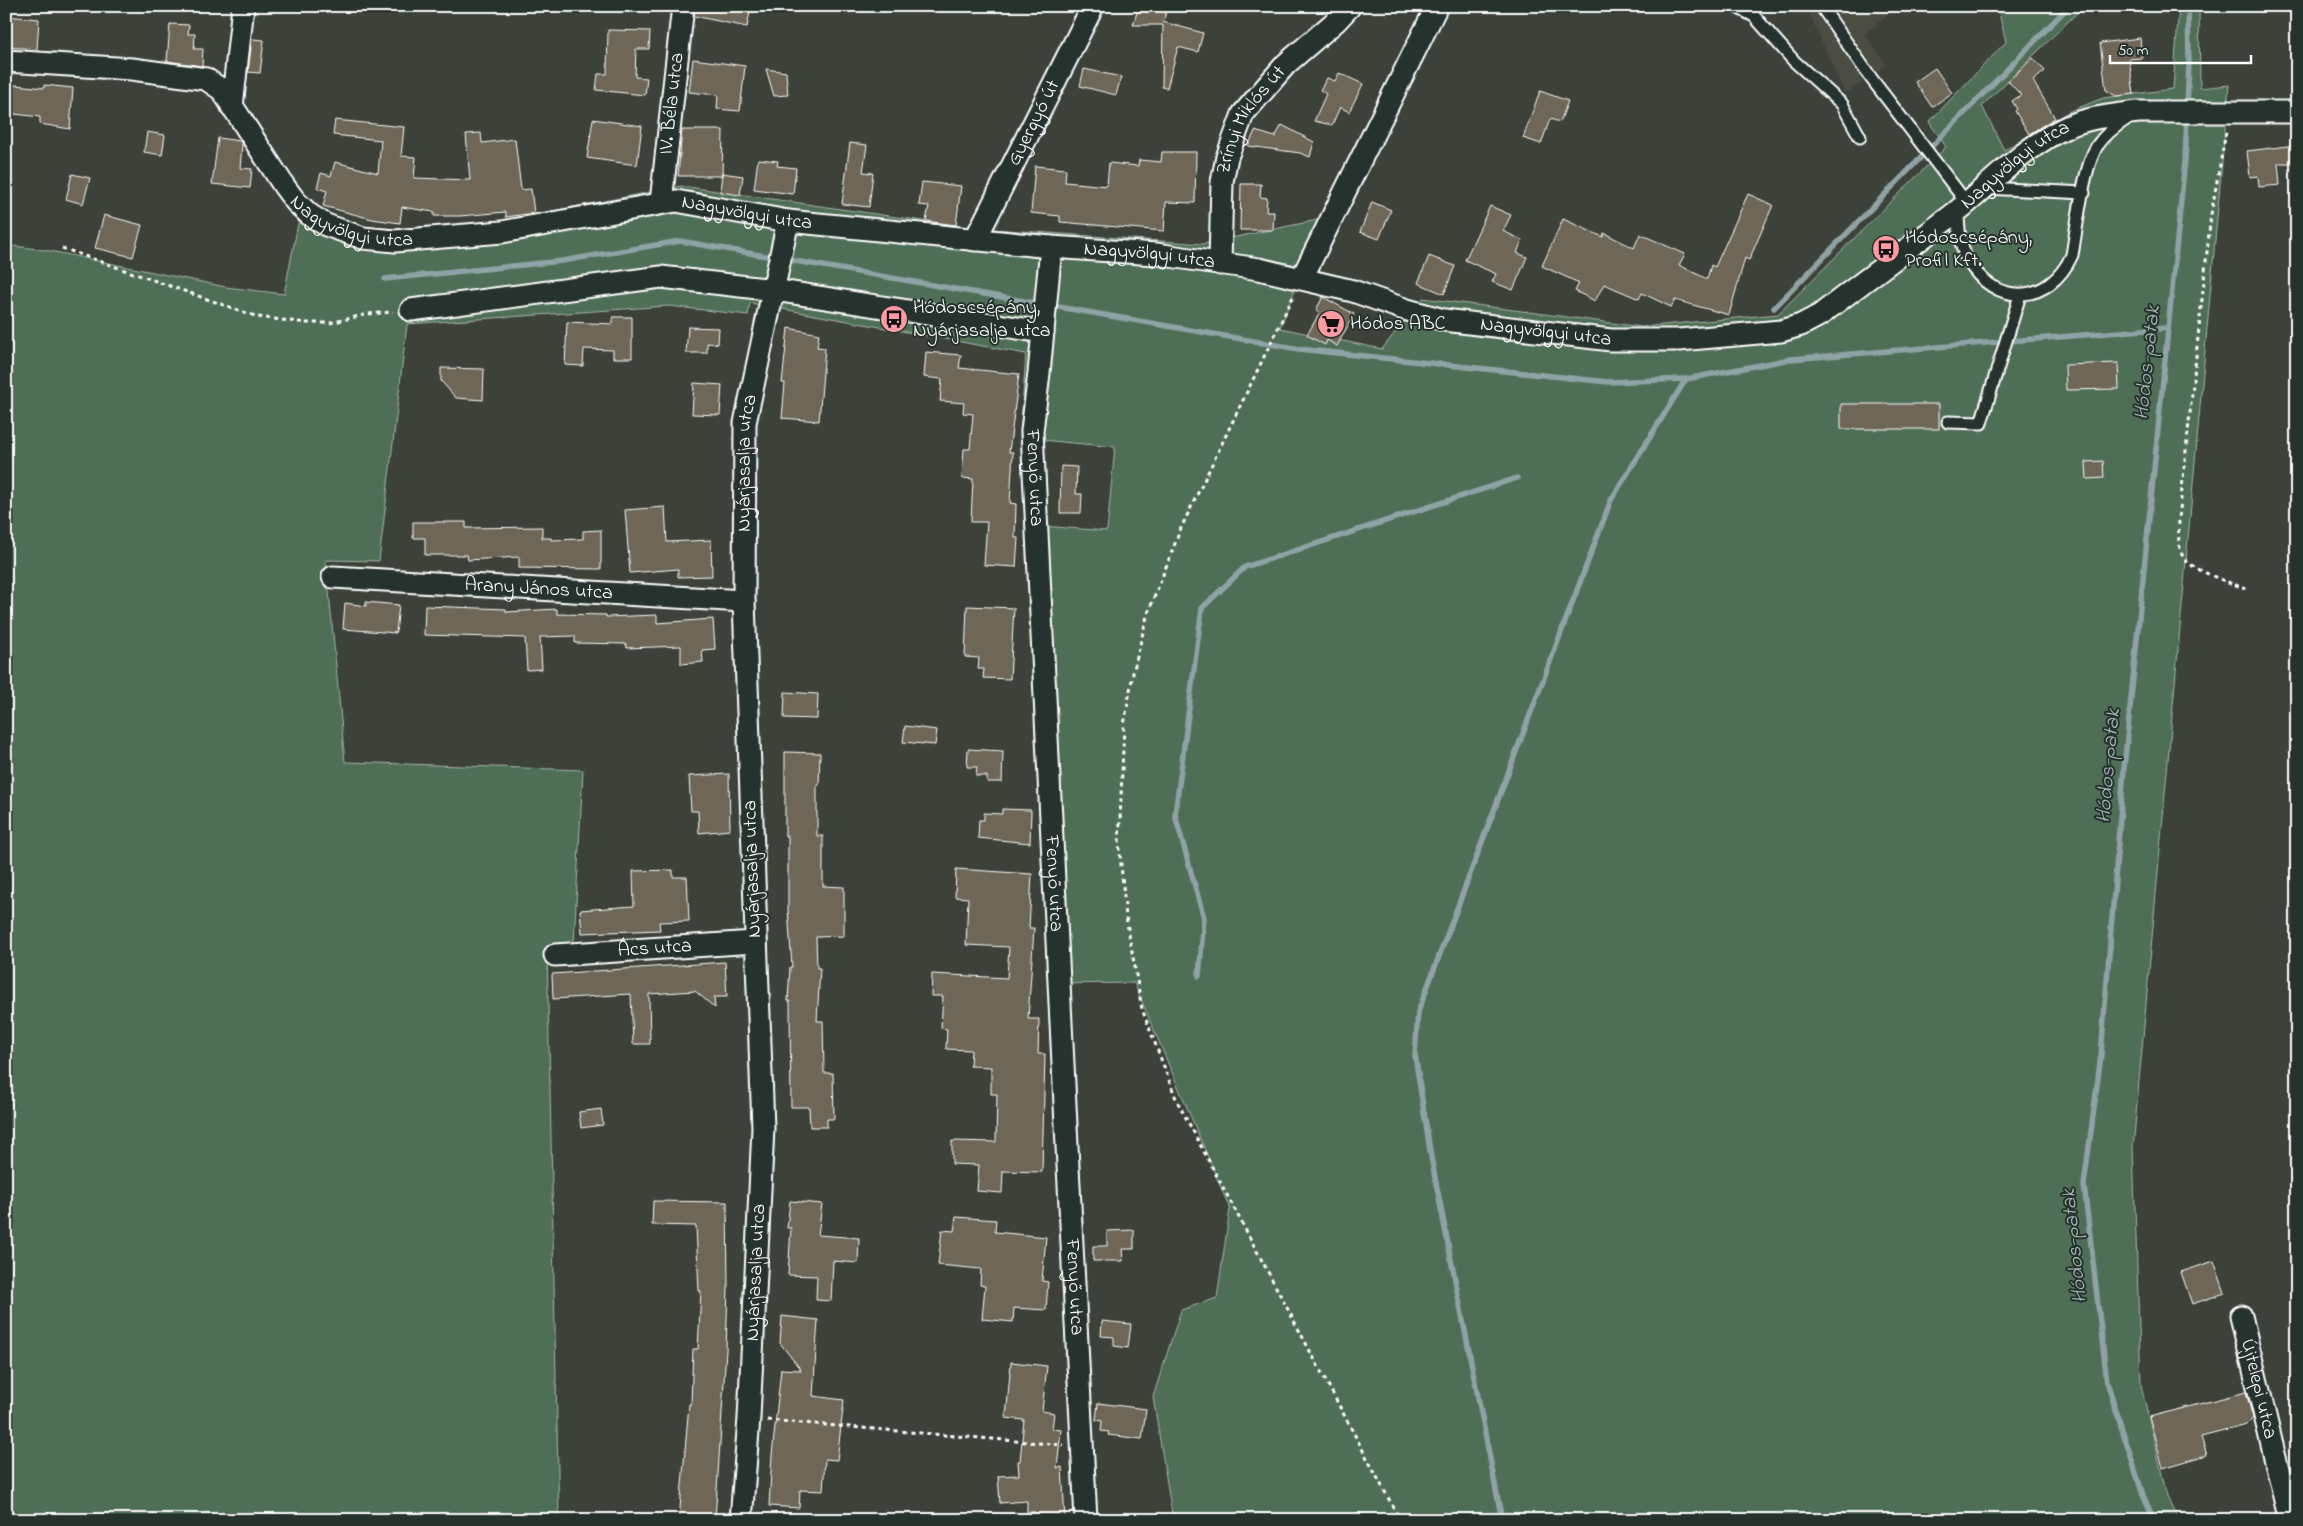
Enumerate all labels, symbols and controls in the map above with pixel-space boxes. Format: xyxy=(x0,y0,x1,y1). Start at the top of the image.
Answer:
scale bar xyxy=(2110,32,2252,64)
text: 50 m xyxy=(2118,40,2149,62)
street label: IV. Béla utca xyxy=(652,51,692,156)
street label: Zrínyi Miklós út xyxy=(1210,59,1293,176)
street label: Gyergyó út xyxy=(1000,75,1068,171)
street label: Nagyvölgyi utca xyxy=(1954,113,2075,217)
street label: Nagyvölgyi utca xyxy=(283,188,414,256)
street label: Nagyvölgyi utca xyxy=(679,188,813,238)
place label: Hódoscsépány, Profil Kft. xyxy=(1905,224,2032,276)
bus stop icon: Hódoscsépány, Profil Kft. xyxy=(1871,234,1901,264)
street label: Nagyvölgyi utca xyxy=(1083,235,1217,277)
place label: Hódoscsépány, Nyárjasalja utca xyxy=(913,294,1051,346)
bus stop icon: Hódoscsépány, Nyárjasalja utca xyxy=(879,304,909,334)
water label: Hódos-patak xyxy=(2127,304,2169,422)
supermarket icon: Hódos ABC xyxy=(1316,309,1346,339)
place label: Hódos ABC xyxy=(1350,310,1446,339)
street label: Nagyvölgyi utca xyxy=(1479,310,1613,354)
street label: Nyárjasalja utca xyxy=(730,392,765,532)
street label: Fenyő utca xyxy=(1017,428,1051,527)
street label: Arany János utca xyxy=(464,570,614,608)
water label: Hódos-patak xyxy=(2089,707,2129,824)
street label: Nyárjasalja utca xyxy=(736,800,770,938)
street label: Fenyő utca xyxy=(1037,833,1071,933)
street label: Ács utca xyxy=(617,932,693,965)
water label: Hódos-patak xyxy=(2054,1187,2096,1305)
street label: Nyárjasalja utca xyxy=(738,1203,774,1342)
street label: Fenyő utca xyxy=(1057,1237,1091,1336)
street label: Újtelepi utca xyxy=(2233,1336,2285,1442)

